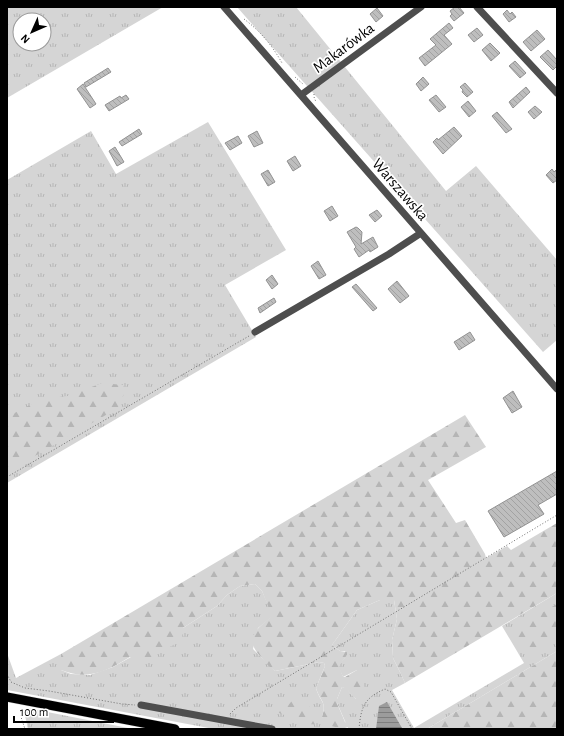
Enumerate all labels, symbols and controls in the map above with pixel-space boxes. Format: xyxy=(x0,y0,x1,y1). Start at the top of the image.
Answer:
north arrow xyxy=(12,12,52,52)
street label: Makarówka xyxy=(310,20,377,76)
text: N xyxy=(19,32,32,45)
street label: Warszawska xyxy=(369,156,431,224)
scale bar xyxy=(14,698,113,724)
text: 100 m xyxy=(20,706,48,718)

